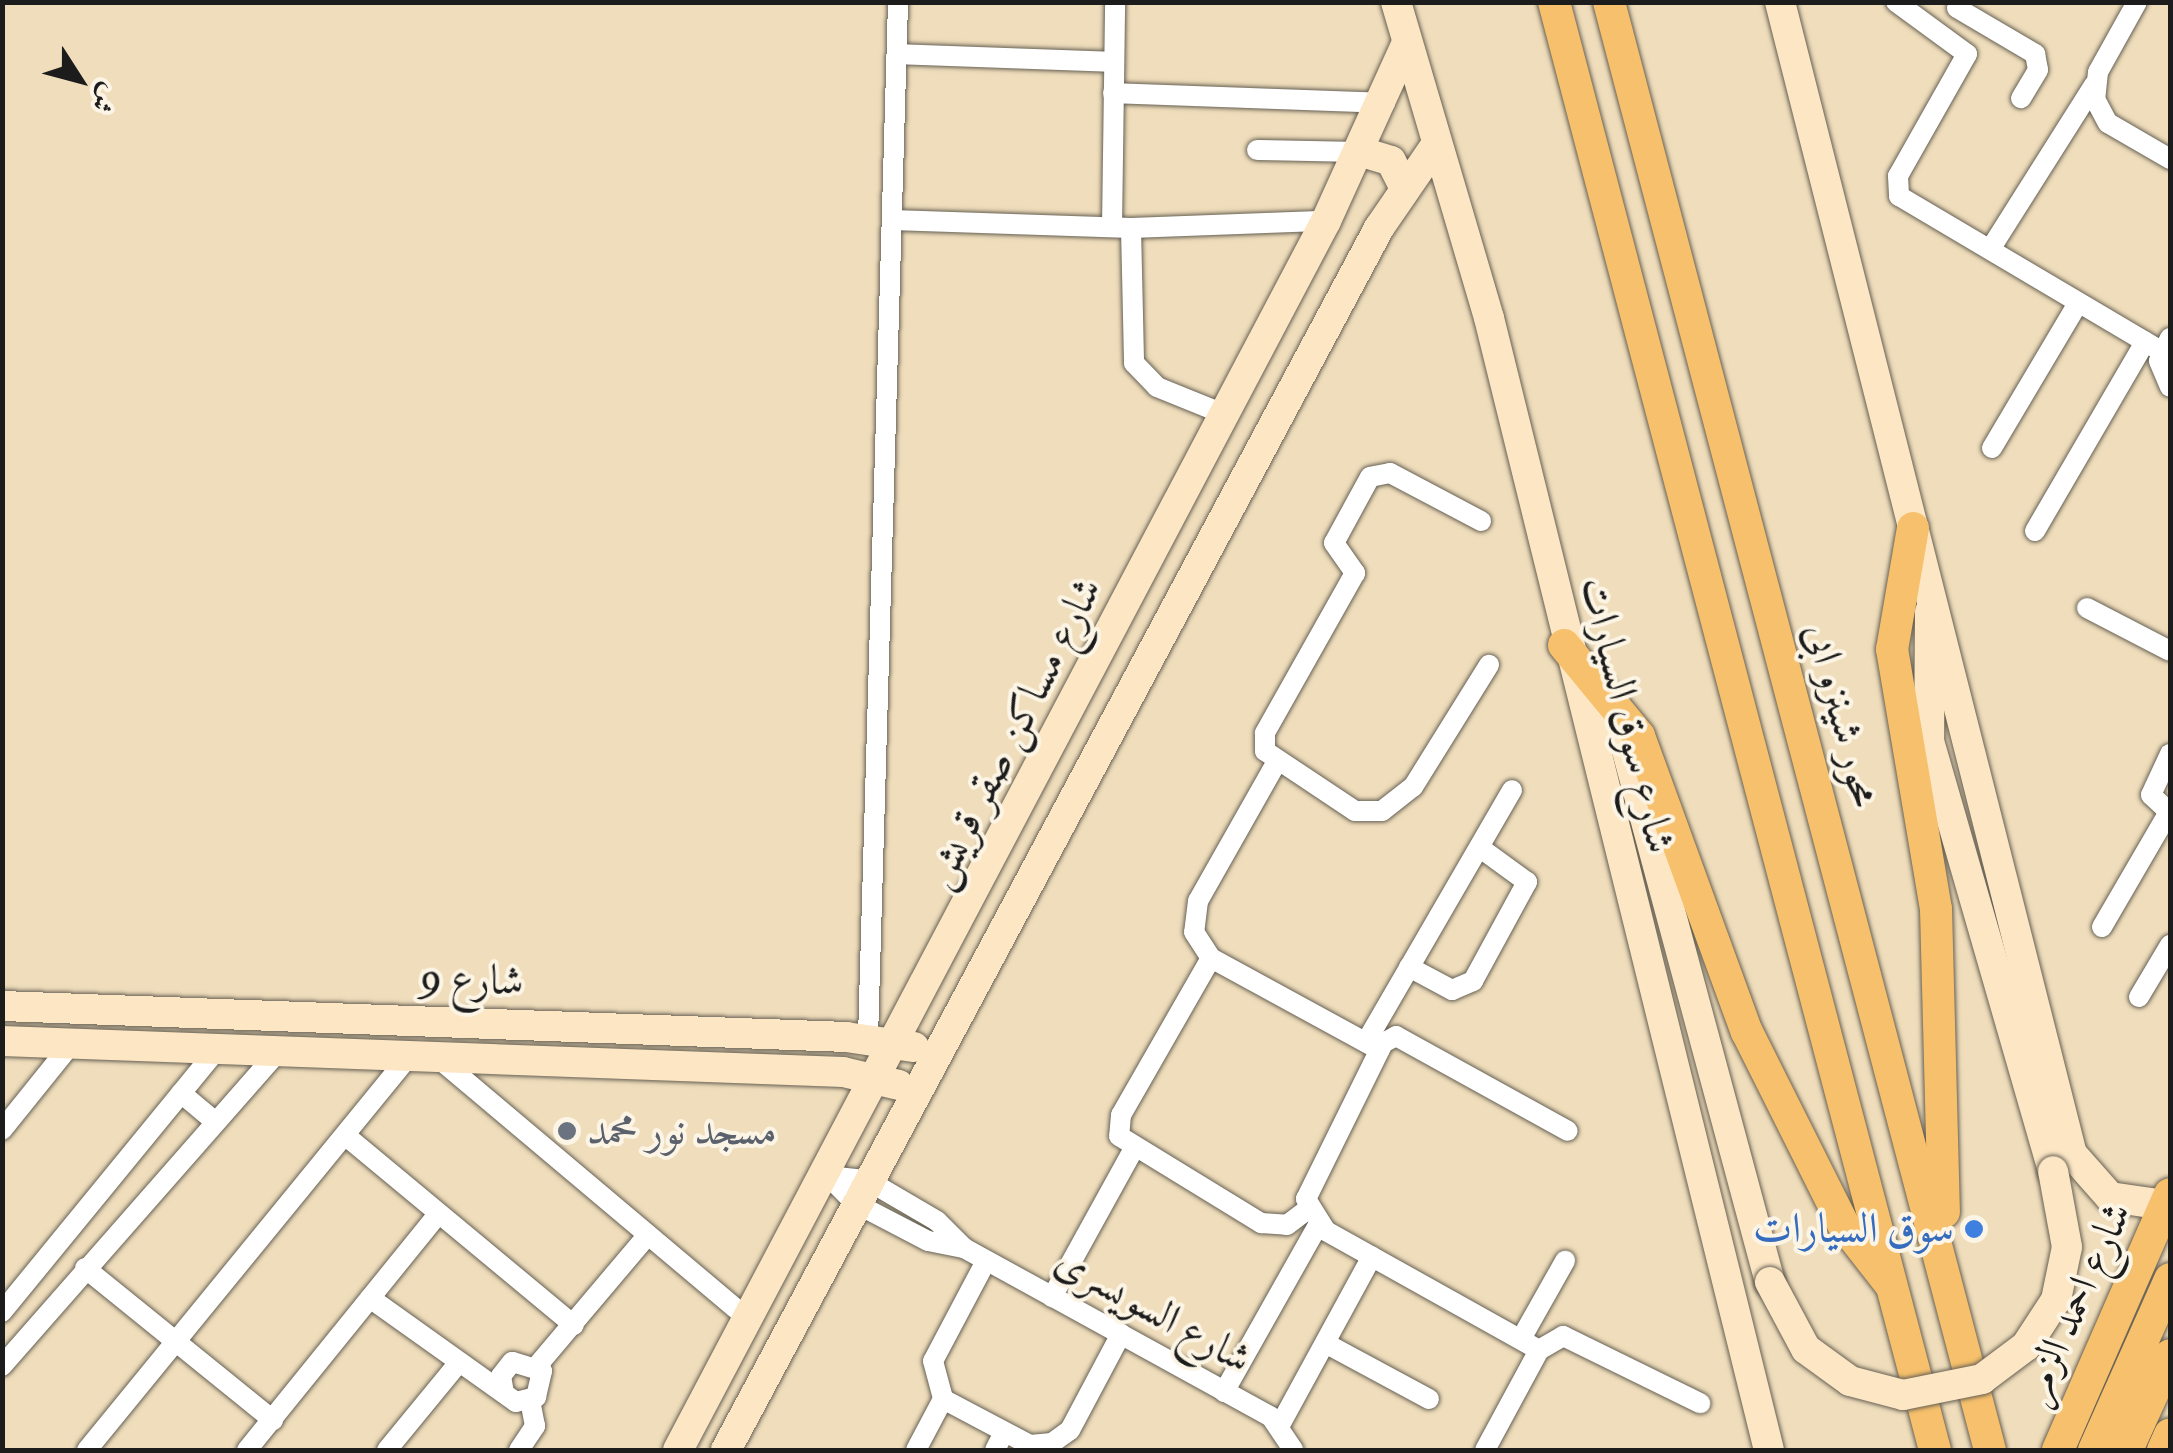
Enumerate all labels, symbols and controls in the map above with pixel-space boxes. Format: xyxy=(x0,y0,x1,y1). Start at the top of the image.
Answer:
north arrow xyxy=(30,30,130,130)
text: ش xyxy=(82,76,127,119)
street label: شارع مساكن صقر قريش xyxy=(913,569,1113,897)
street label: شارع سوق السيارات xyxy=(1568,572,1686,858)
street label: محور شينزو ابى xyxy=(1793,618,1891,812)
street label: شارع 9 xyxy=(420,953,524,1007)
place label: مسجد نور محمد xyxy=(587,1106,777,1156)
marker: مسجد نور محمد xyxy=(556,1120,578,1142)
street label: شارع احمد الزمر xyxy=(2009,1195,2143,1411)
place label: سوق السيارات xyxy=(1753,1204,1954,1254)
marker: سوق السيارات xyxy=(1963,1218,1985,1240)
street label: شارع السويسرى xyxy=(1046,1235,1260,1385)

